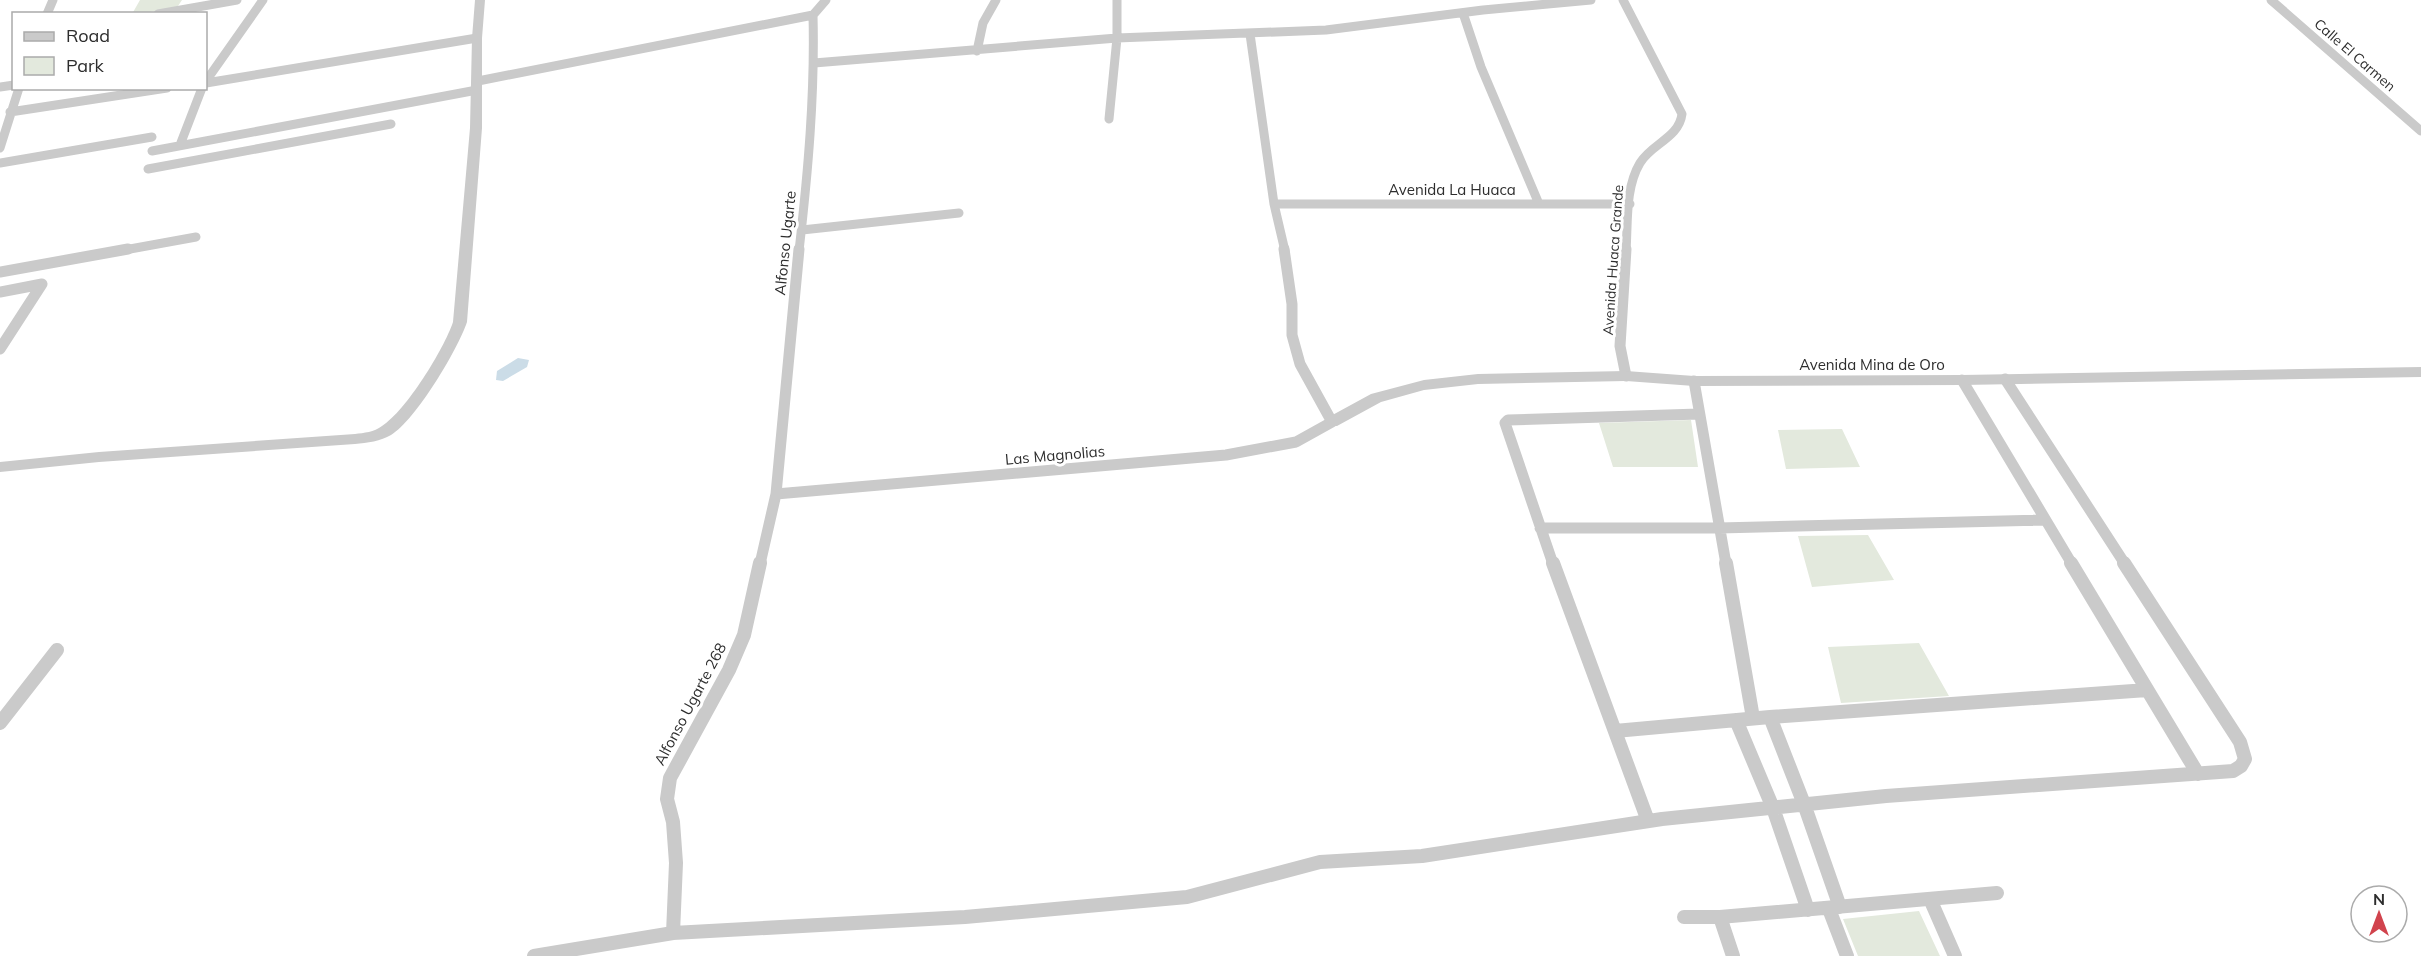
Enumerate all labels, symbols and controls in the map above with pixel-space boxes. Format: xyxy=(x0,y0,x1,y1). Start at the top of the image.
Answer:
legend xyxy=(12,12,207,90)
street label: Calle El Carmen xyxy=(2311,15,2399,95)
text: Road xyxy=(66,24,110,47)
text: Park xyxy=(66,54,105,77)
street label: Avenida La Huaca xyxy=(1388,180,1516,199)
street label: Avenida Huaca Grande xyxy=(1599,184,1627,336)
street label: Alfonso Ugarte xyxy=(770,190,800,296)
street label: Avenida Mina de Oro xyxy=(1799,355,1945,374)
street label: Las Magnolias xyxy=(1004,441,1106,469)
street label: Alfonso Ugarte 268 xyxy=(650,640,730,768)
north arrow xyxy=(2349,884,2409,944)
text: N xyxy=(2373,889,2385,909)

